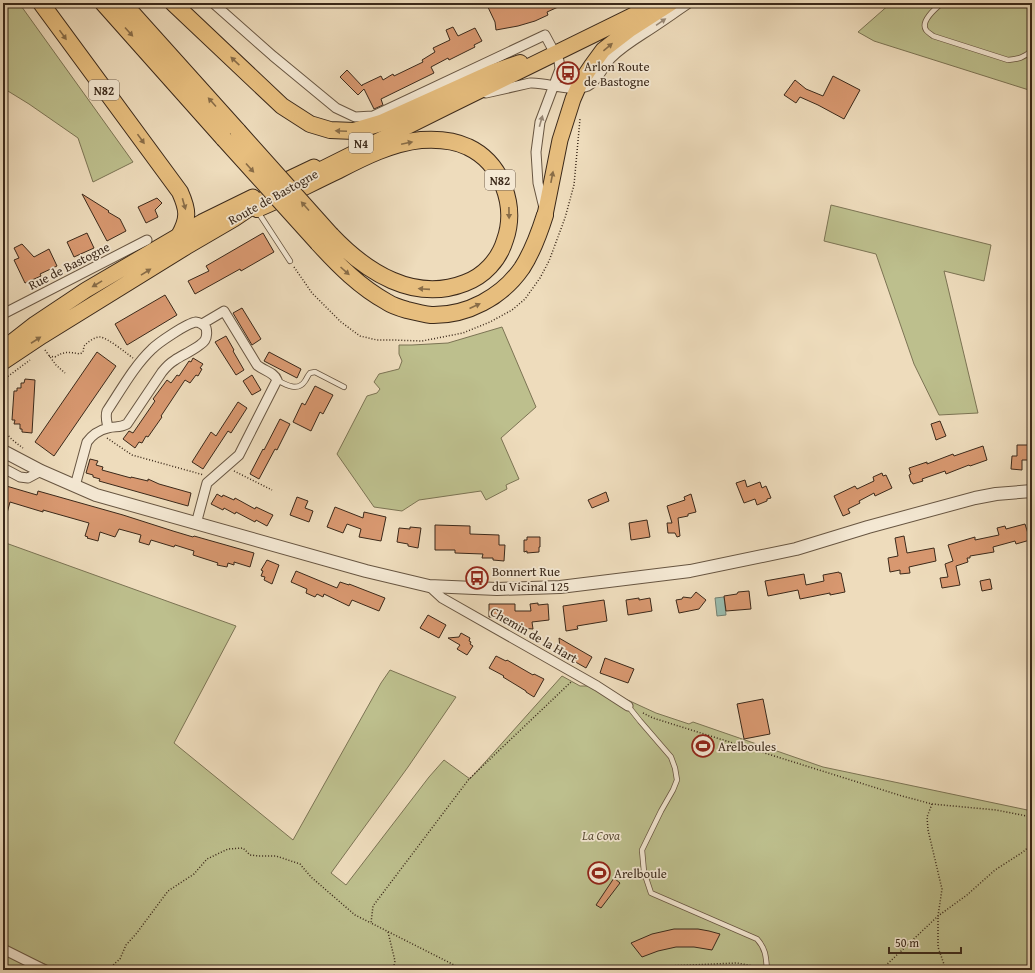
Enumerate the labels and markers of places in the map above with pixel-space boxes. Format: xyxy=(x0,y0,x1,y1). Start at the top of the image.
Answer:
place label: Arlon Route de Bastogne xyxy=(584,57,650,91)
bus stop icon: Arlon Route de Bastogne xyxy=(555,60,581,86)
place label: Bonnert Rue du Vicinal 125 xyxy=(492,562,569,596)
bus stop icon: Bonnert Rue du Vicinal 125 xyxy=(464,565,490,591)
sports icon: Arelboules xyxy=(690,733,716,759)
place label: Arelboules xyxy=(718,737,776,756)
sports icon: Arelboule xyxy=(586,860,612,886)
place label: Arelboule xyxy=(614,864,667,883)

